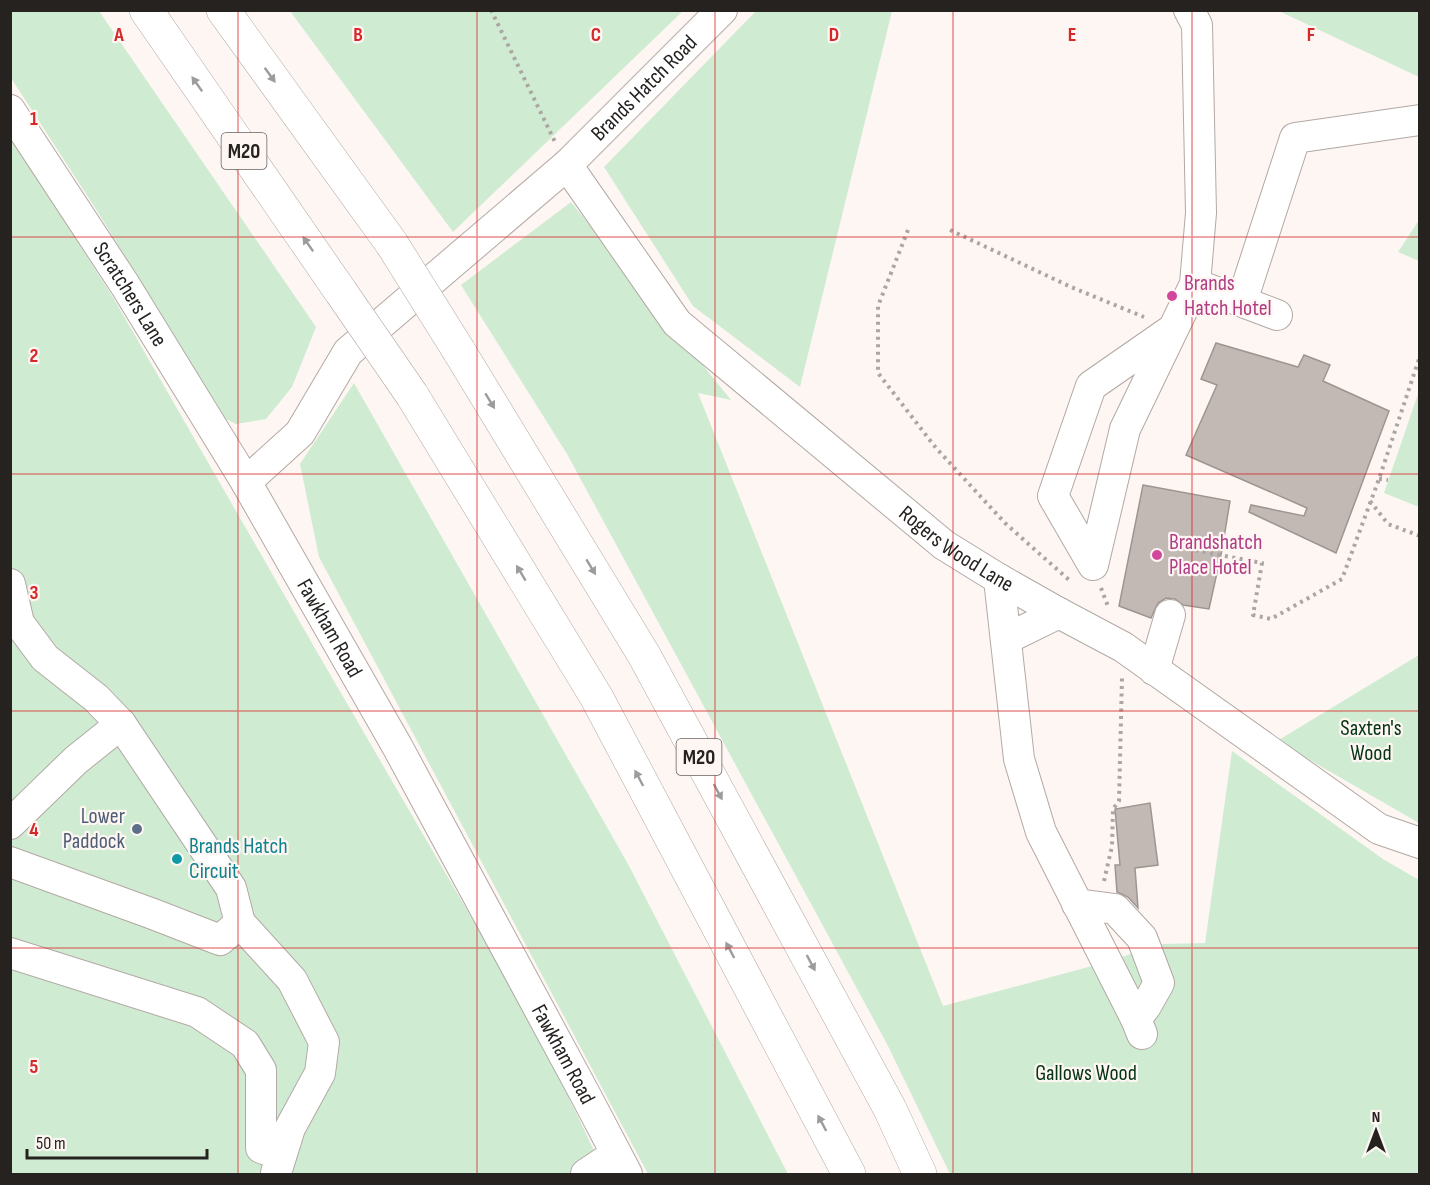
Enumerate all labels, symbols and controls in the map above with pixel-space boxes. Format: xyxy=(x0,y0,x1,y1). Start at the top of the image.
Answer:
text: A xyxy=(113,23,124,47)
text: B xyxy=(353,23,363,47)
text: C xyxy=(591,23,601,47)
text: D xyxy=(829,23,839,47)
text: E xyxy=(1068,23,1076,47)
text: F xyxy=(1307,23,1315,47)
street label: Brands Hatch Road xyxy=(585,29,703,147)
one-way arrow xyxy=(264,66,276,82)
one-way arrow xyxy=(191,76,203,92)
text: 1 xyxy=(30,107,38,131)
road number: M20 xyxy=(222,133,266,169)
one-way arrow xyxy=(303,236,314,252)
street label: Scratchers Lane xyxy=(87,237,173,352)
place label: Brands Hatch Hotel xyxy=(1184,270,1272,322)
marker: Brands Hatch Hotel xyxy=(1165,289,1179,303)
text: 2 xyxy=(30,344,38,368)
one-way arrow xyxy=(484,392,495,409)
street label: Rogers Wood Lane xyxy=(893,500,1018,598)
place label: Brandshatch Place Hotel xyxy=(1169,529,1262,581)
marker: Brandshatch Place Hotel xyxy=(1150,548,1164,562)
one-way arrow xyxy=(586,559,596,576)
one-way arrow xyxy=(515,565,526,581)
street label: Fawkham Road xyxy=(291,574,368,682)
text: 3 xyxy=(30,581,39,605)
park label: Saxten's Wood xyxy=(1340,715,1402,767)
road number: M20 xyxy=(676,739,722,775)
one-way arrow xyxy=(634,769,644,786)
one-way arrow xyxy=(713,783,723,800)
place label: Lower Paddock xyxy=(63,803,126,855)
text: 4 xyxy=(29,818,39,842)
marker: Lower Paddock xyxy=(130,822,144,836)
place label: Brands Hatch Circuit xyxy=(189,833,288,885)
marker: Brands Hatch Circuit xyxy=(170,852,184,866)
one-way arrow xyxy=(725,942,735,959)
one-way arrow xyxy=(806,955,816,972)
street label: Fawkham Road xyxy=(526,1000,601,1109)
text: 5 xyxy=(30,1055,39,1079)
park label: Gallows Wood xyxy=(1035,1060,1137,1087)
north arrow xyxy=(1346,1101,1406,1161)
text: N xyxy=(1372,1108,1380,1127)
one-way arrow xyxy=(817,1114,826,1131)
scale bar xyxy=(27,1122,207,1160)
text: 50 m xyxy=(36,1133,66,1154)

